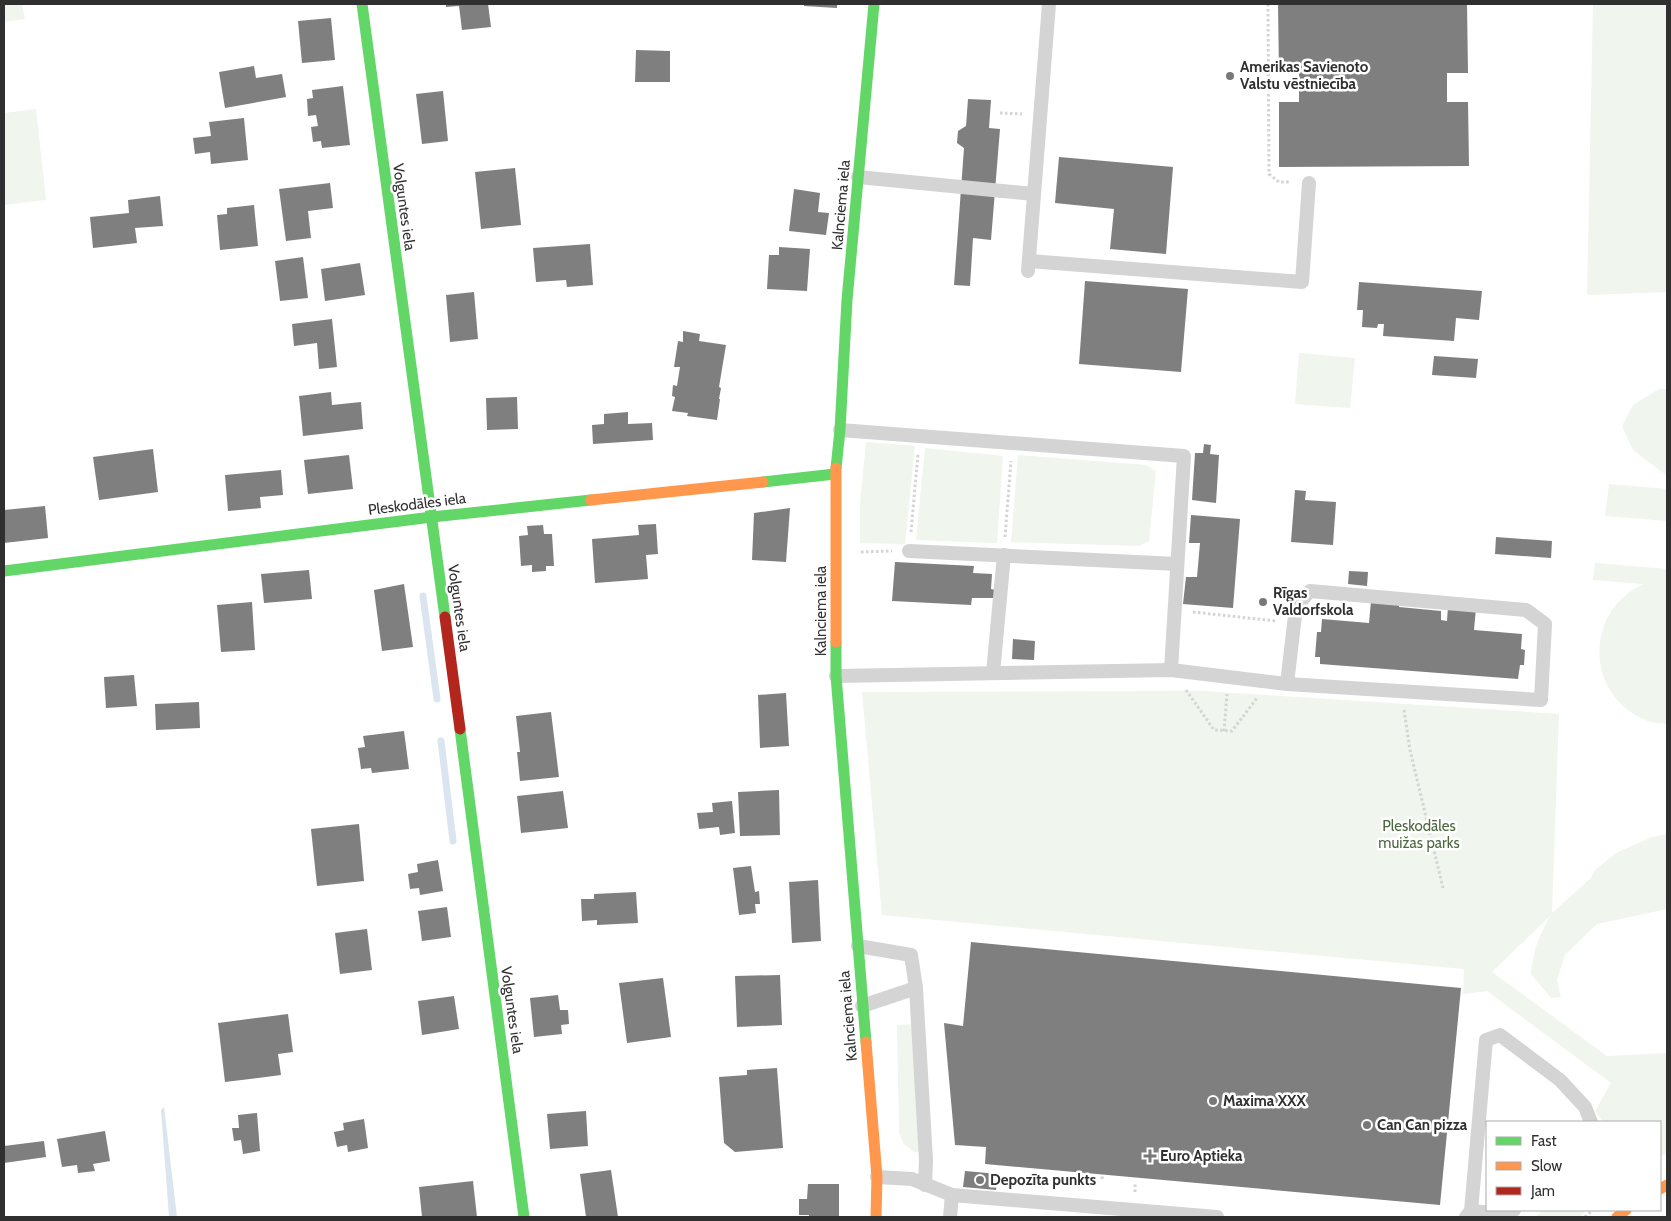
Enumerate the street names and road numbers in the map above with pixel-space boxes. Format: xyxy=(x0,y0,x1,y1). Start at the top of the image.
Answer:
street label: Kalnciema iela xyxy=(828,158,854,251)
street label: Volguntes iela xyxy=(389,162,419,252)
street label: Pleskodāles iela xyxy=(367,489,468,519)
street label: Volguntes iela xyxy=(444,563,474,653)
street label: Kalnciema iela xyxy=(812,565,830,656)
street label: Volguntes iela xyxy=(497,965,527,1055)
street label: Kalnciema iela xyxy=(835,969,861,1062)

